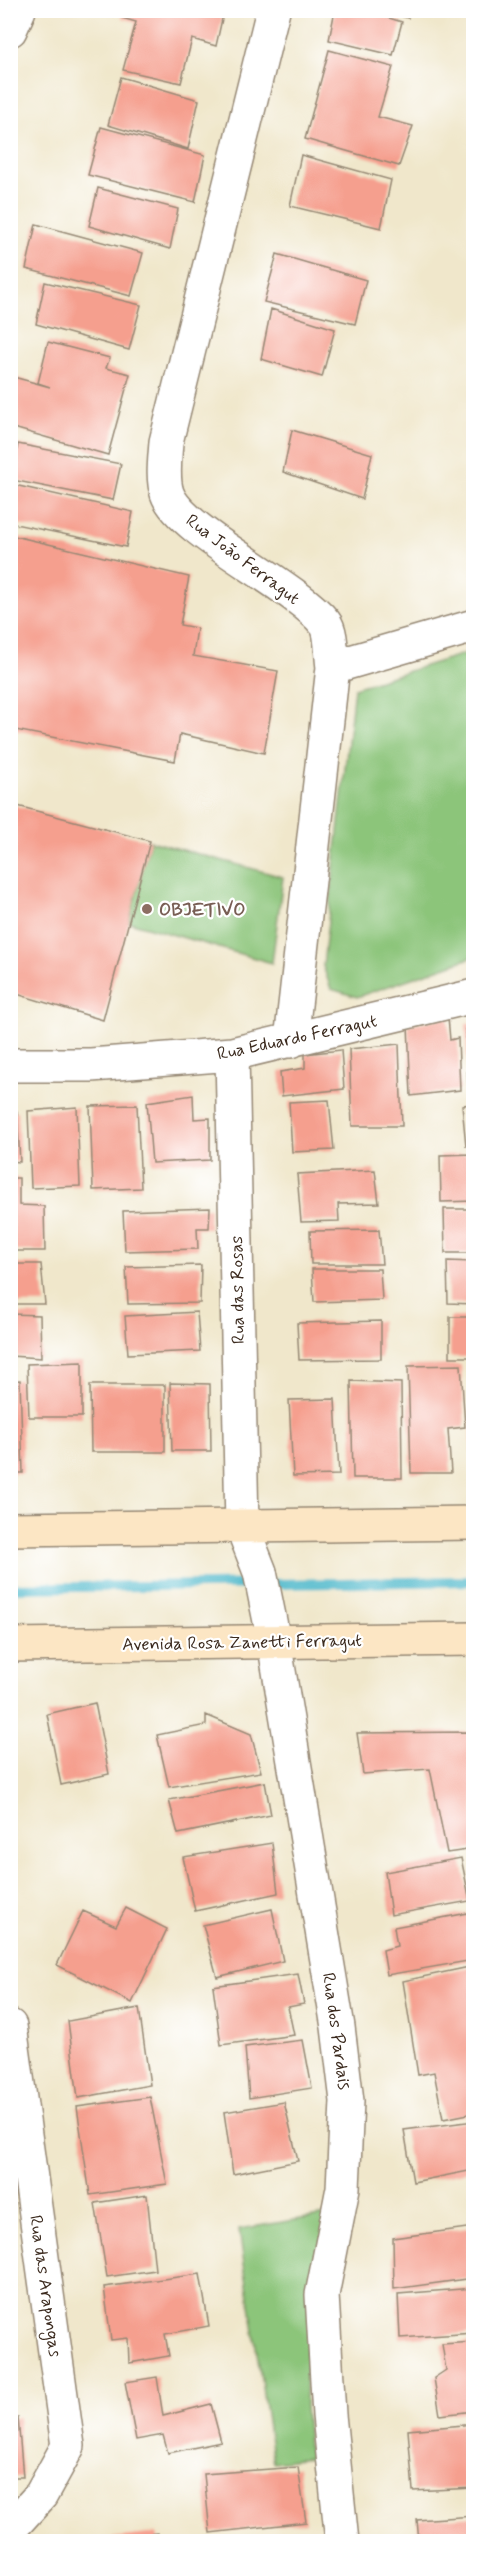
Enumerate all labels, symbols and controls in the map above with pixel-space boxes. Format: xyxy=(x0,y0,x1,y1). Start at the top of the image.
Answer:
street label: Rua João Ferragut xyxy=(181,509,304,611)
place label: OBJETIVO xyxy=(159,898,245,922)
marker: OBJETIVO xyxy=(140,902,154,916)
street label: Rua Eduardo Ferragut xyxy=(215,1009,380,1067)
street label: Rua das Rosas xyxy=(225,1236,251,1344)
street label: Avenida Rosa Zanetti Ferragut xyxy=(122,1629,362,1657)
street label: Rua dos Pardais xyxy=(316,1971,356,2091)
street label: Rua das Arapongas xyxy=(22,2214,67,2359)

